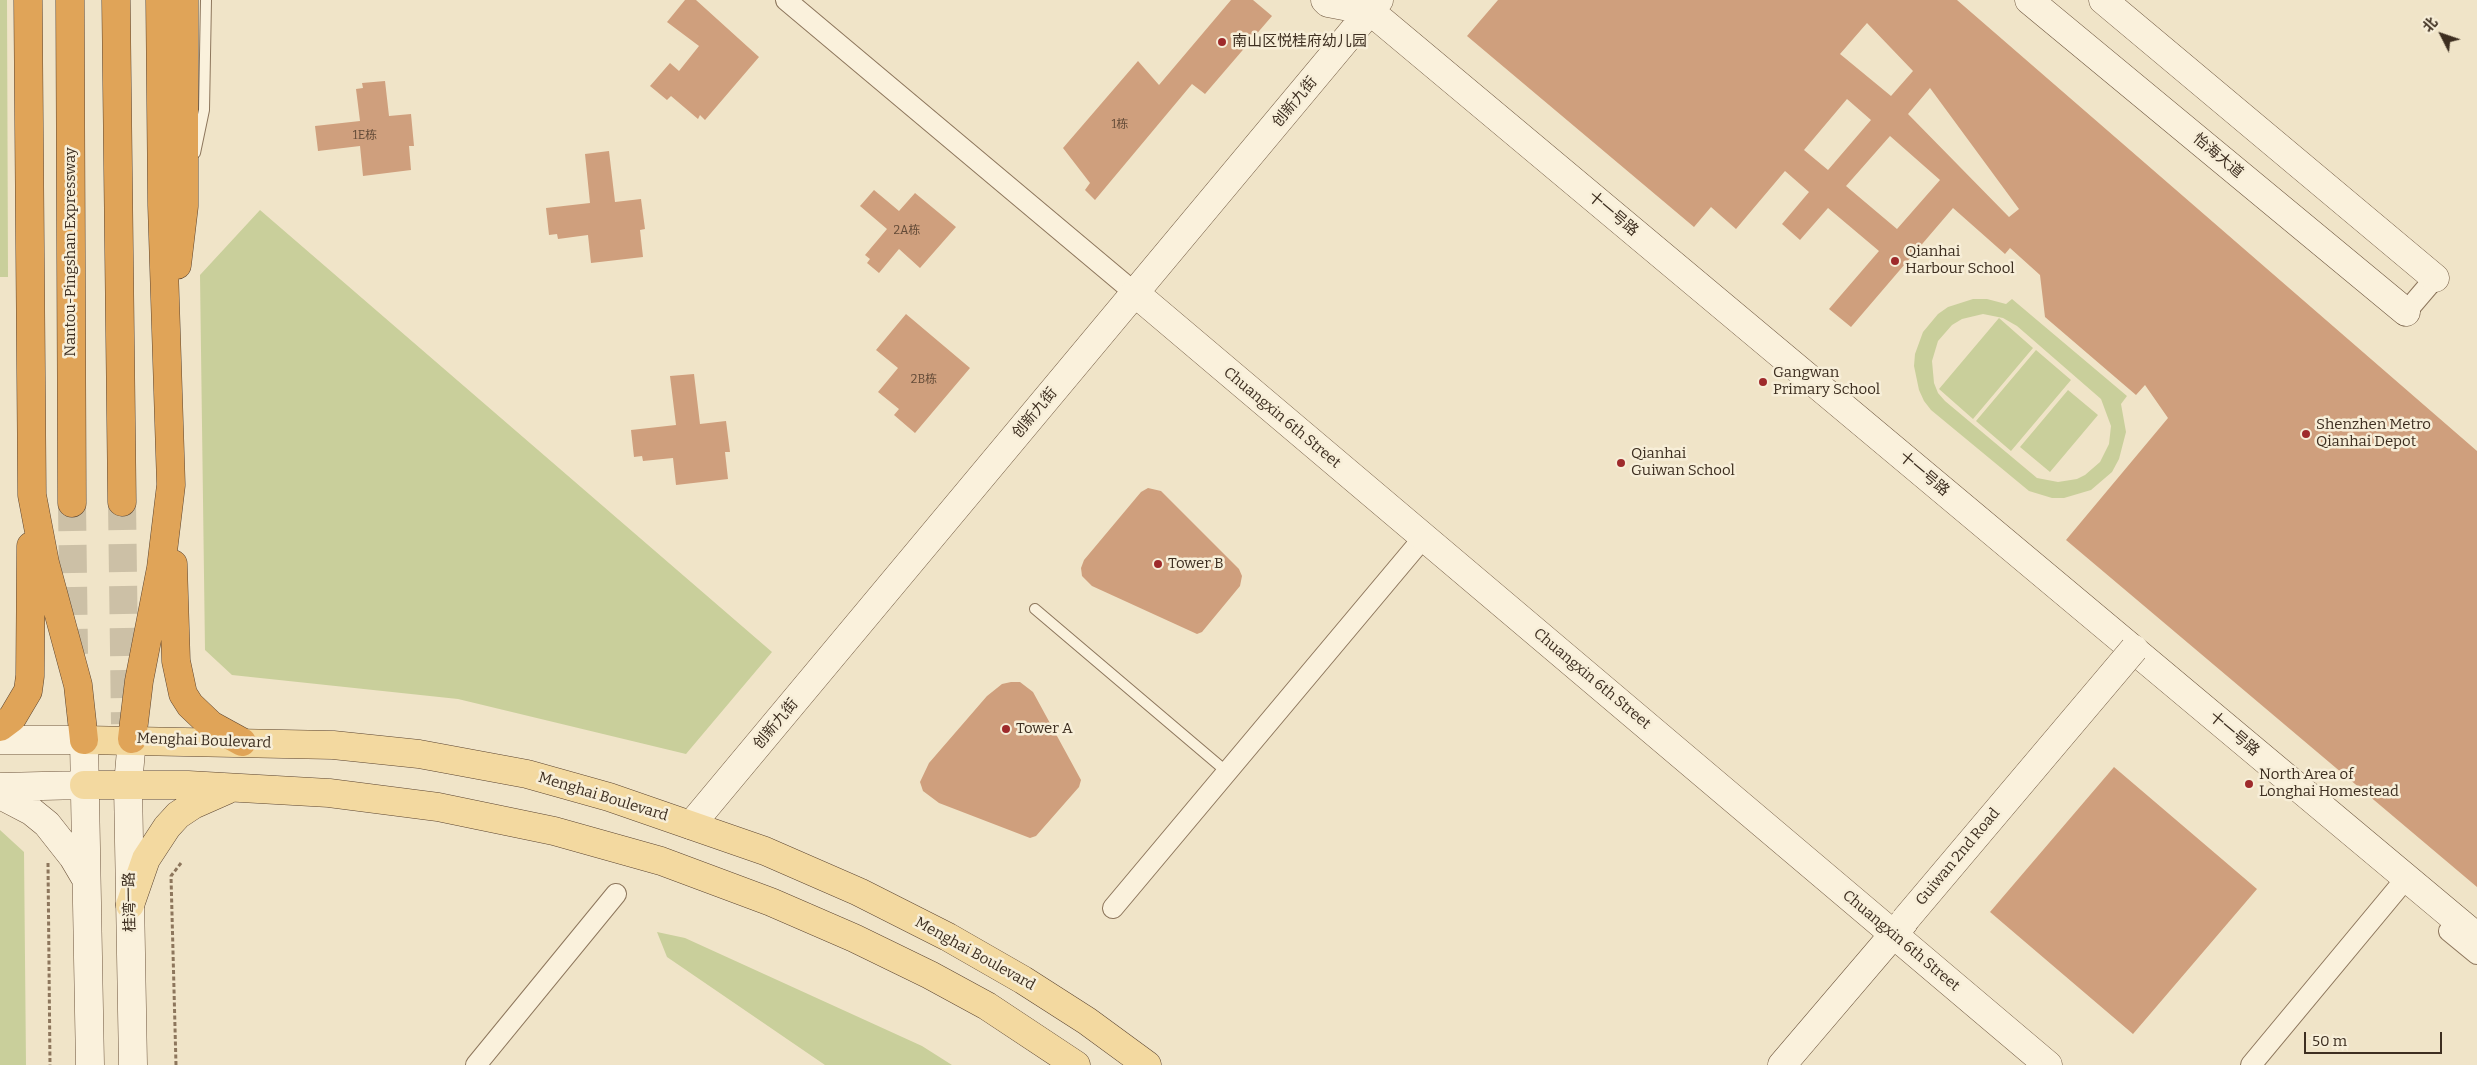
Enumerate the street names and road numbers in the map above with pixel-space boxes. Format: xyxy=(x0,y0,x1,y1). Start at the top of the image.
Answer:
street label: 创新九街 xyxy=(1269,73,1321,131)
street label: 怡海大道 xyxy=(2189,130,2247,182)
street label: Nantou-Pingshan Expressway xyxy=(62,147,80,357)
street label: 十一号路 xyxy=(1584,188,1642,240)
street label: Chuangxin 6th Street xyxy=(1220,364,1344,472)
street label: 创新九街 xyxy=(1009,384,1061,442)
street label: 十一号路 xyxy=(1895,448,1953,500)
street label: Chuangxin 6th Street xyxy=(1530,625,1654,733)
street label: 创新九街 xyxy=(750,695,802,753)
street label: 十一号路 xyxy=(2205,708,2263,760)
street label: Menghai Boulevard xyxy=(136,730,272,752)
street label: Menghai Boulevard xyxy=(536,769,670,825)
street label: Guiwan 2nd Road xyxy=(1912,805,2004,909)
street label: 桂湾一路 xyxy=(120,872,140,932)
street label: Chuangxin 6th Street xyxy=(1839,887,1963,995)
street label: Menghai Boulevard xyxy=(912,913,1038,995)

